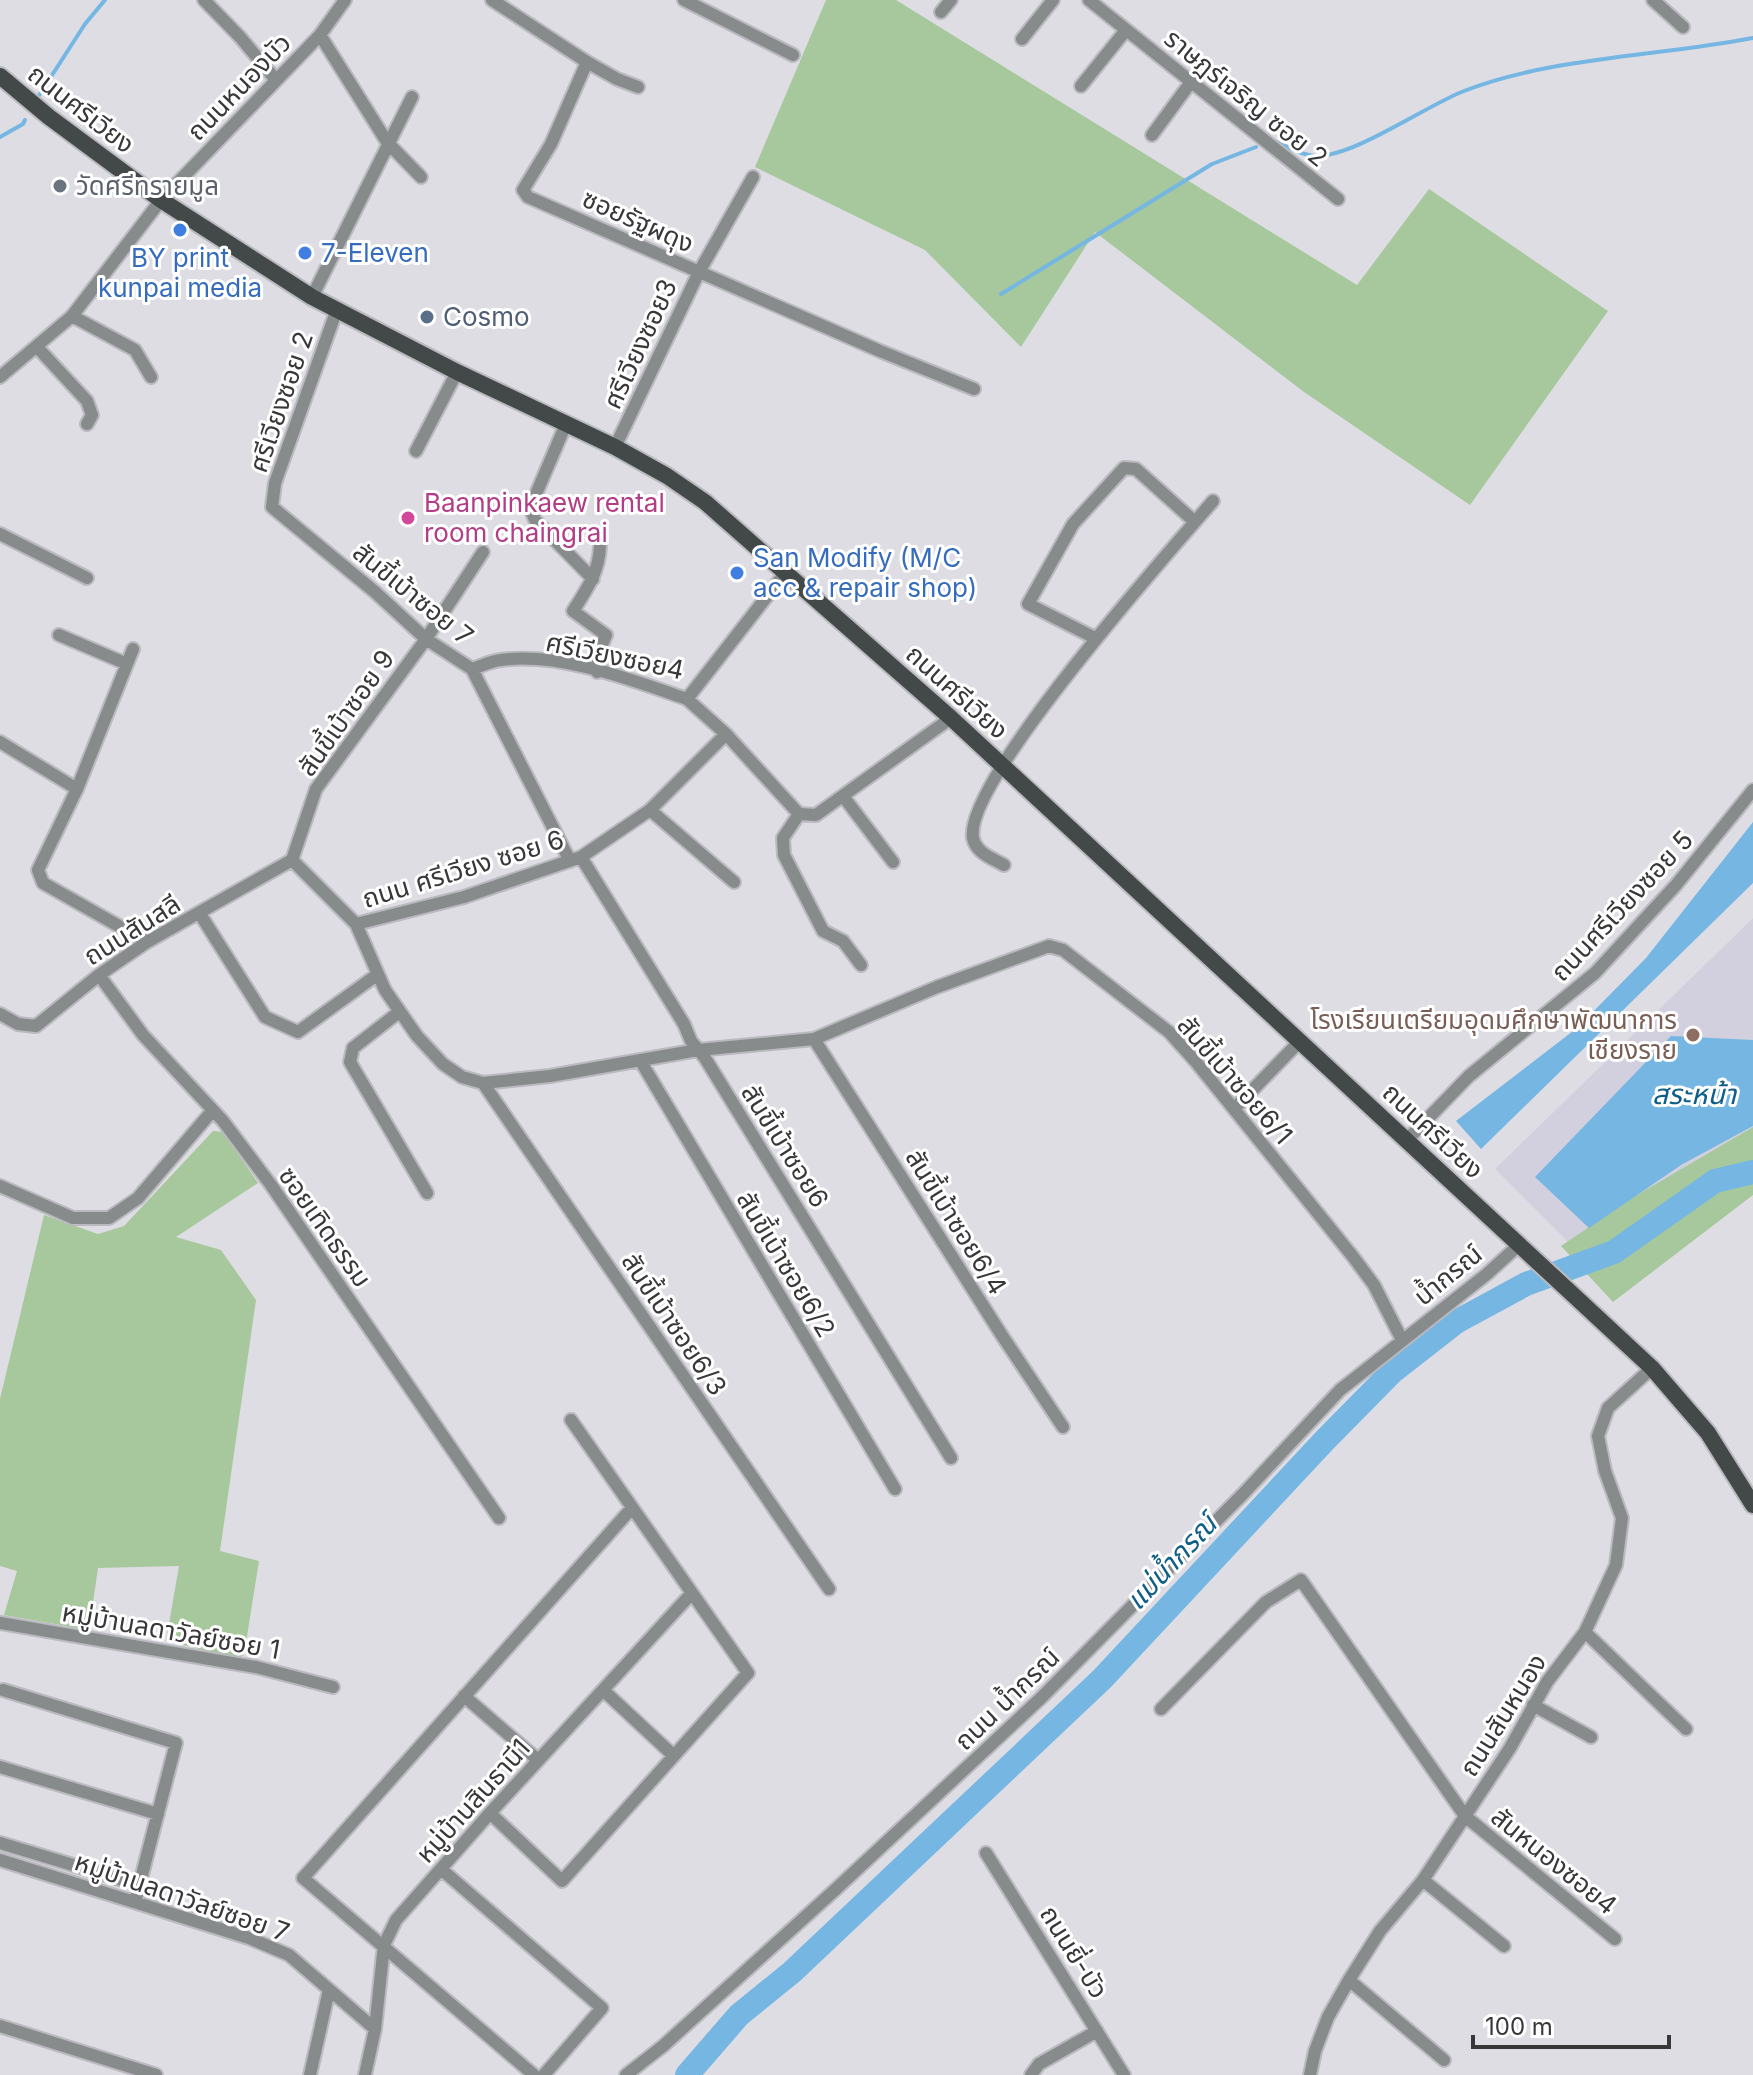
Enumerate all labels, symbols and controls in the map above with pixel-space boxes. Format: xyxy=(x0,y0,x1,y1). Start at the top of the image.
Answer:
street label: ราษฎร์เจริญ ซอย 2 xyxy=(1159,22,1334,173)
street label: ถนนหนองบัว xyxy=(180,27,297,146)
street label: ถนนศรีเวียง xyxy=(22,58,141,160)
place label: วัดศรีทรายมูล xyxy=(76,170,219,202)
marker: วัดศรีทรายมูล xyxy=(51,177,69,195)
street label: ซอยรัฐผดุง xyxy=(577,182,699,260)
marker: BY print kunpai media xyxy=(171,221,189,239)
place label: 7-Eleven xyxy=(321,237,429,268)
place label: BY print kunpai media xyxy=(98,242,262,303)
marker: 7-Eleven xyxy=(296,244,314,262)
street label: ศรีเวียงซอย3 xyxy=(596,274,683,414)
place label: Cosmo xyxy=(443,301,530,332)
marker: Cosmo xyxy=(418,308,436,326)
street label: ศรีเวียงซอย 2 xyxy=(242,327,319,476)
place label: Baanpinkaew rental room chaingrai xyxy=(424,487,665,548)
marker: Baanpinkaew rental room chaingrai xyxy=(399,509,417,527)
street label: สันขี้เบ้าซอย 7 xyxy=(347,534,481,651)
place label: San Modify (M/C acc & repair shop) xyxy=(753,542,977,603)
marker: San Modify (M/C acc & repair shop) xyxy=(728,564,746,582)
street label: ศรีเวียงซอย4 xyxy=(543,626,687,685)
street label: ถนนศรีเวียง xyxy=(900,638,1015,745)
street label: สันขี้เบ้าซอย 9 xyxy=(289,642,400,782)
street label: ถนน ศรีเวียง ซอย 6 xyxy=(358,823,567,914)
street label: ถนนศรีเวียงซอย 5 xyxy=(1544,824,1699,987)
street label: ถนนสันสลี xyxy=(78,888,186,971)
place label: โรงเรียนเตรียมอุดมศึกษาพัฒนาการ เชียงราย xyxy=(1310,1004,1677,1065)
street label: สันขี้เบ้าซอย6/1 xyxy=(1171,1008,1301,1150)
marker: โรงเรียนเตรียมอุดมศึกษาพัฒนาการ เชียงราย xyxy=(1684,1026,1702,1044)
street label: ถนนศรีเวียง xyxy=(1377,1076,1490,1185)
street label: สันขี้เบ้าซอย6 xyxy=(735,1077,837,1213)
water label: สระหน้า xyxy=(1652,1077,1738,1111)
street label: สันขี้เบ้าซอย6/4 xyxy=(899,1142,1015,1300)
street label: ซอยเทิดธรรม xyxy=(273,1161,378,1293)
street label: สันขี้เบ้าซอย6/2 xyxy=(731,1184,844,1342)
street label: น้ำกรณ์ xyxy=(1406,1236,1488,1311)
street label: สันขี้เบ้าซอย6/3 xyxy=(615,1246,735,1401)
water label: แม่น้ำกรณ์ xyxy=(1117,1502,1227,1617)
street label: หมู่บ้านลดาวัลย์ซอย 1 xyxy=(60,1596,282,1666)
street label: ถนน น้ำกรณ์ xyxy=(947,1640,1065,1756)
street label: ถนนสันหนอง xyxy=(1453,1648,1552,1782)
street label: หมู่บ้านสินธานี1 xyxy=(409,1733,537,1869)
street label: สันหนองซอย4 xyxy=(1485,1801,1623,1921)
street label: หมู่บ้านลดาวัลย์ซอย 7 xyxy=(71,1845,293,1949)
street label: ถนนยี่-บัว xyxy=(1034,1899,1117,2004)
scale bar xyxy=(1473,1999,1669,2049)
text: 100 m xyxy=(1485,2012,1553,2041)

